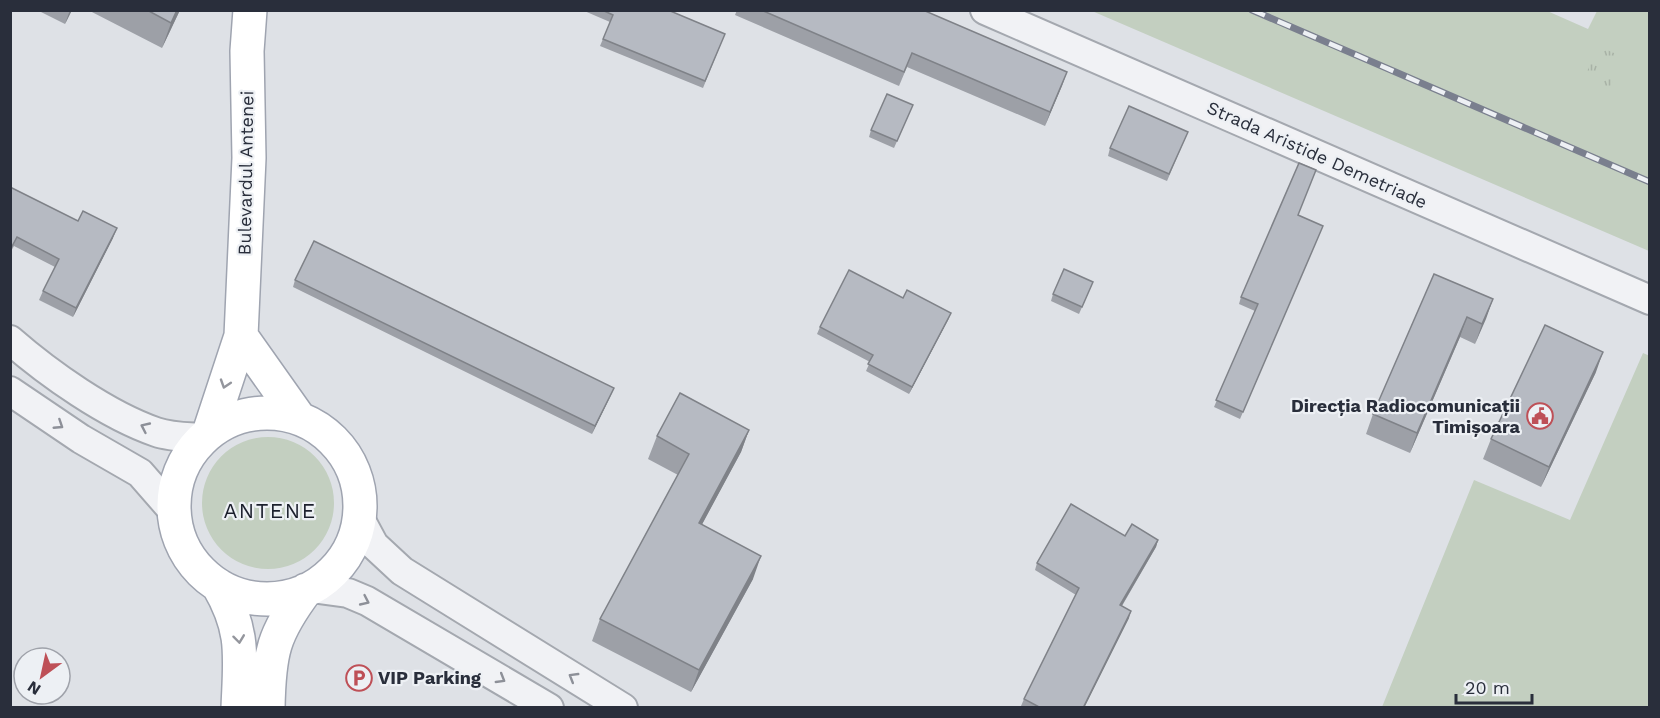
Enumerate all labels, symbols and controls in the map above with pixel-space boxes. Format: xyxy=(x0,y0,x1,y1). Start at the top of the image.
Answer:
street label: Bulevardul Antenei xyxy=(234,90,257,256)
street label: Strada Aristide Demetriade xyxy=(1204,96,1430,213)
one-way arrow xyxy=(220,378,232,389)
place label: Direcția Radiocomunicații Timișoara xyxy=(1291,395,1521,437)
public building icon: Direcția Radiocomunicații Timișoara xyxy=(1525,401,1555,431)
one-way arrow xyxy=(52,417,63,428)
one-way arrow xyxy=(141,423,152,435)
district label: ANTENE xyxy=(223,498,317,523)
one-way arrow xyxy=(359,593,370,605)
one-way arrow xyxy=(232,634,244,643)
north arrow xyxy=(12,646,72,706)
parking icon: VIP Parking xyxy=(344,663,374,693)
place label: VIP Parking xyxy=(378,667,482,688)
scale bar xyxy=(1456,667,1532,705)
one-way arrow xyxy=(495,672,505,683)
one-way arrow xyxy=(569,673,579,685)
text: N xyxy=(24,677,44,699)
text: 20 m xyxy=(1465,677,1510,698)

